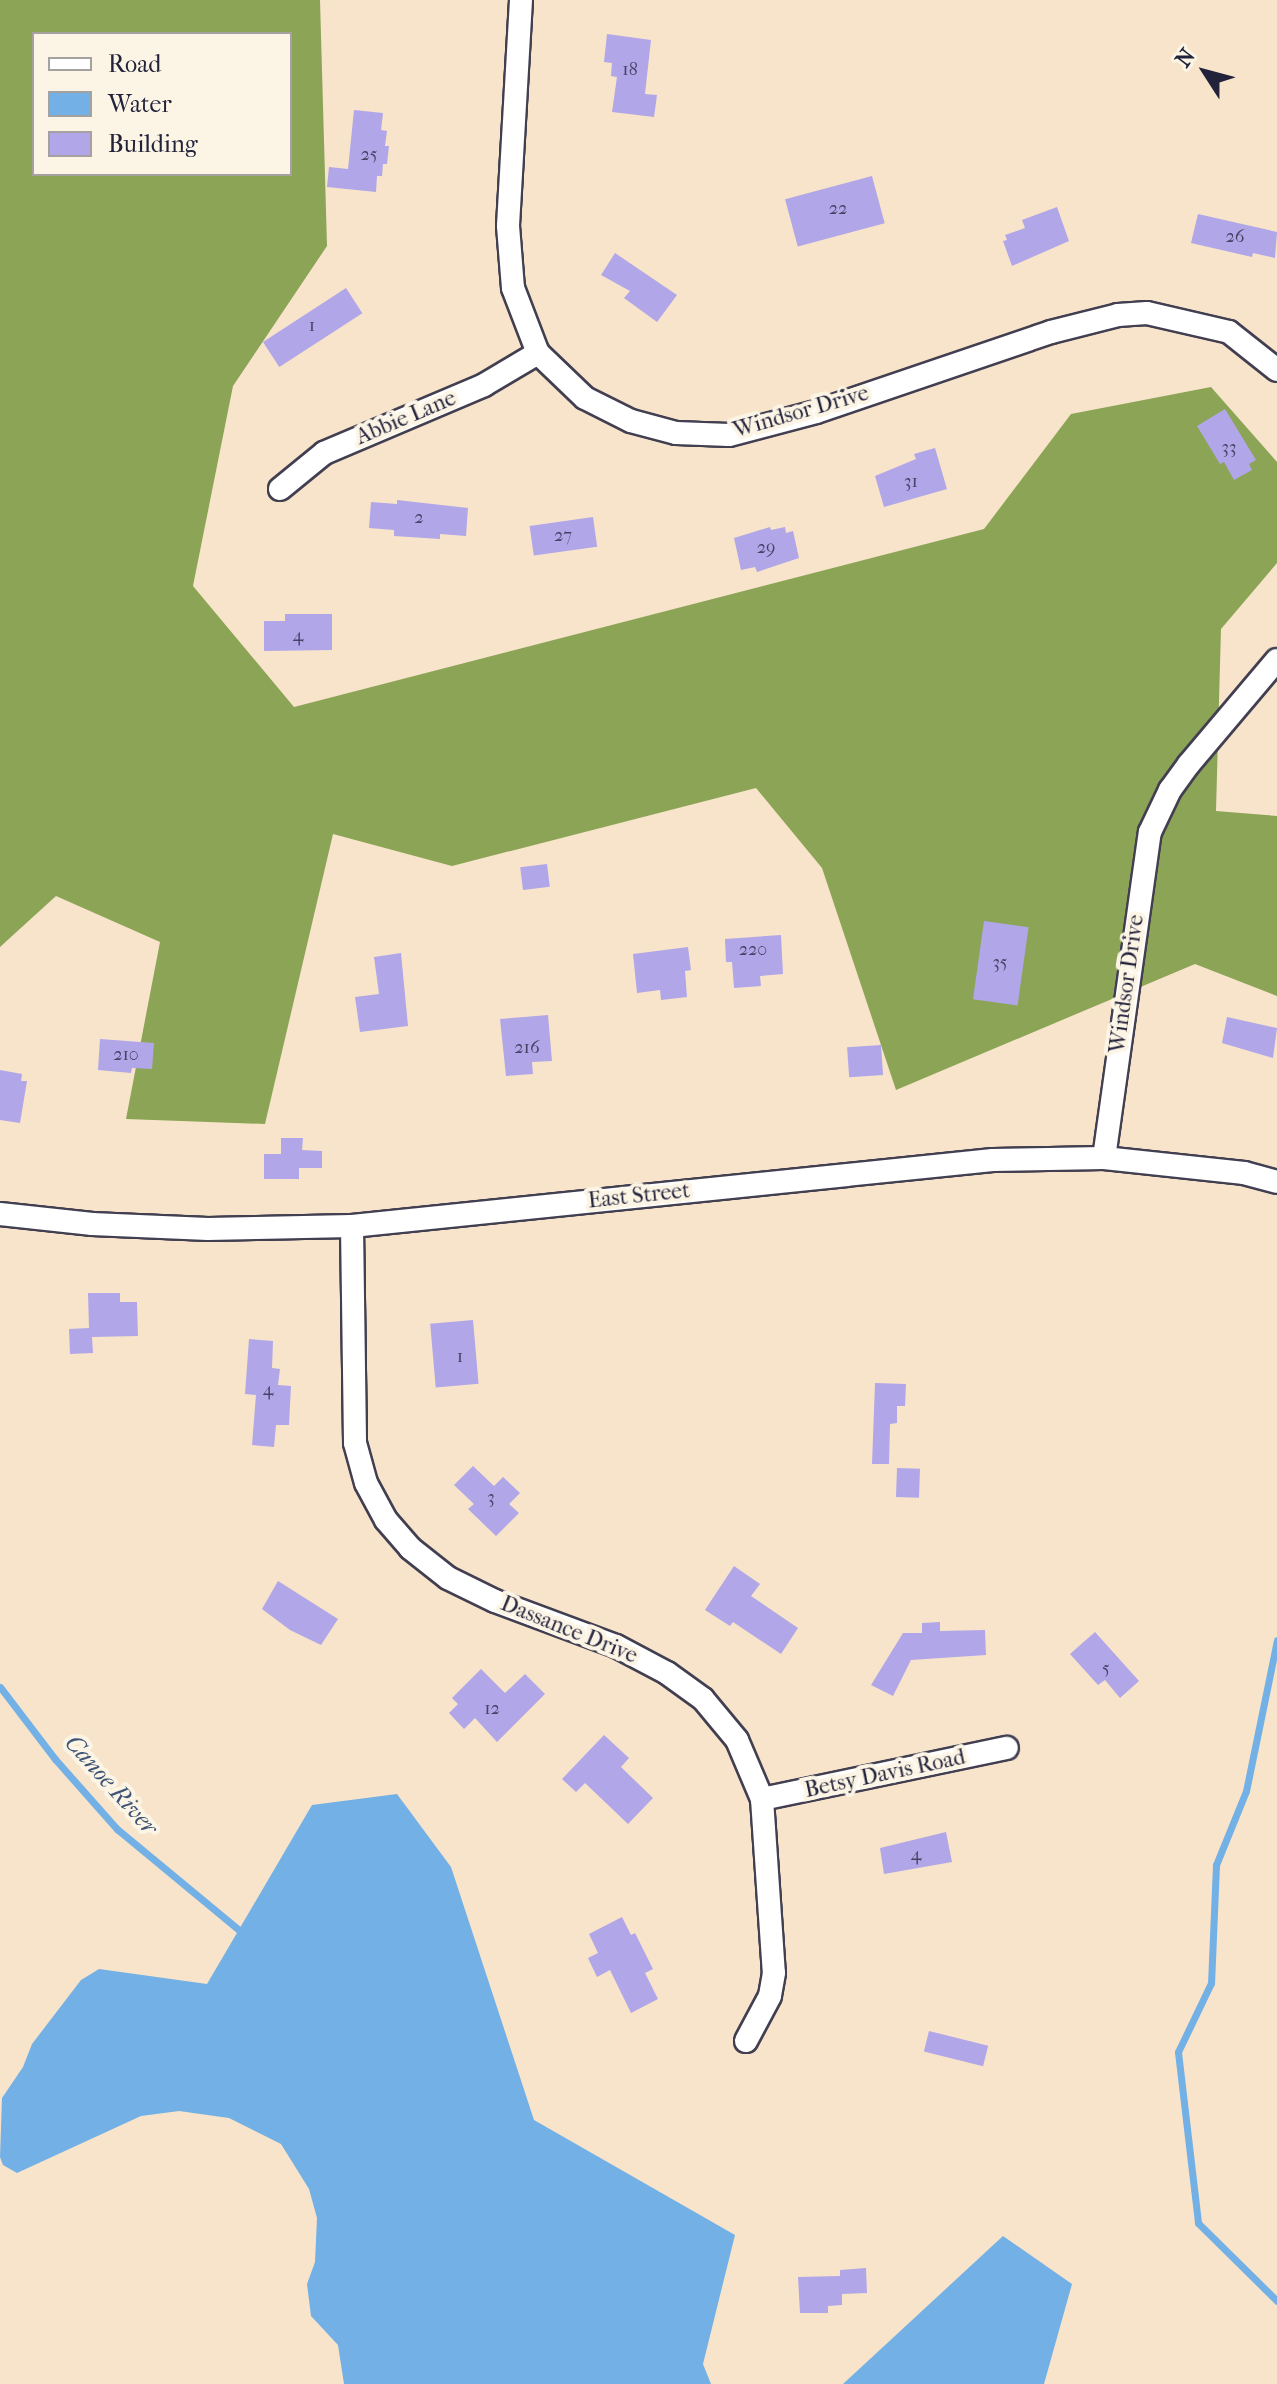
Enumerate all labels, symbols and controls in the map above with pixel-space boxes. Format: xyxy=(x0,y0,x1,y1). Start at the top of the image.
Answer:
legend xyxy=(32,32,292,176)
north arrow xyxy=(1165,32,1245,112)
text: N xyxy=(1170,44,1201,72)
text: Road xyxy=(108,50,161,78)
house number: 18 xyxy=(622,59,638,81)
text: Water xyxy=(108,90,172,118)
text: Building xyxy=(108,130,198,158)
house number: 25 xyxy=(360,144,378,166)
house number: 22 xyxy=(829,198,847,220)
house number: 26 xyxy=(1225,226,1245,248)
house number: 1 xyxy=(309,315,315,337)
street label: Windsor Drive xyxy=(730,380,872,444)
street label: Abbie Lane xyxy=(352,385,460,451)
house number: 33 xyxy=(1222,437,1236,459)
house number: 31 xyxy=(904,471,918,493)
house number: 2 xyxy=(414,507,424,529)
house number: 27 xyxy=(554,525,572,547)
house number: 29 xyxy=(757,537,775,559)
house number: 4 xyxy=(293,625,303,647)
street label: Windsor Drive xyxy=(1104,913,1150,1055)
house number: 220 xyxy=(739,939,767,961)
house number: 35 xyxy=(992,952,1008,974)
house number: 216 xyxy=(514,1037,540,1059)
house number: 210 xyxy=(113,1044,139,1066)
street label: East Street xyxy=(587,1178,691,1214)
house number: 1 xyxy=(457,1346,463,1368)
house number: 4 xyxy=(263,1379,273,1401)
house number: 3 xyxy=(487,1487,495,1509)
street label: Dassance Drive xyxy=(497,1591,641,1669)
house number: 5 xyxy=(1102,1658,1110,1680)
house number: 12 xyxy=(484,1698,500,1720)
water label: Canoe River xyxy=(59,1729,163,1841)
street label: Betsy Davis Road xyxy=(802,1744,968,1804)
house number: 4 xyxy=(911,1844,921,1866)

